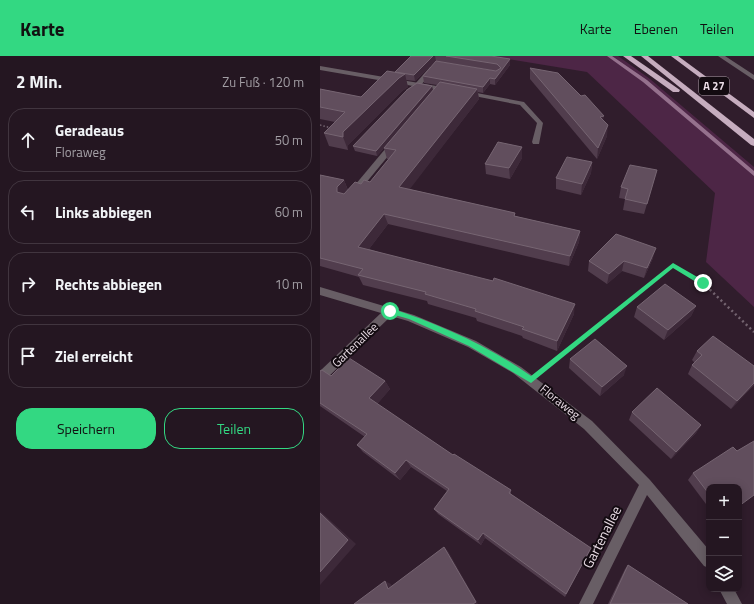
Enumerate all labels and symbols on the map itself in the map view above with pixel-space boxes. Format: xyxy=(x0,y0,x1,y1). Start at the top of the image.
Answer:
road number: A 27 xyxy=(699,77,729,95)
route end xyxy=(694,274,712,292)
route start xyxy=(381,302,399,320)
street label: Gartenallee xyxy=(327,318,382,372)
street label: Floraweg xyxy=(536,379,585,424)
street label: Gartenallee xyxy=(577,502,626,572)

